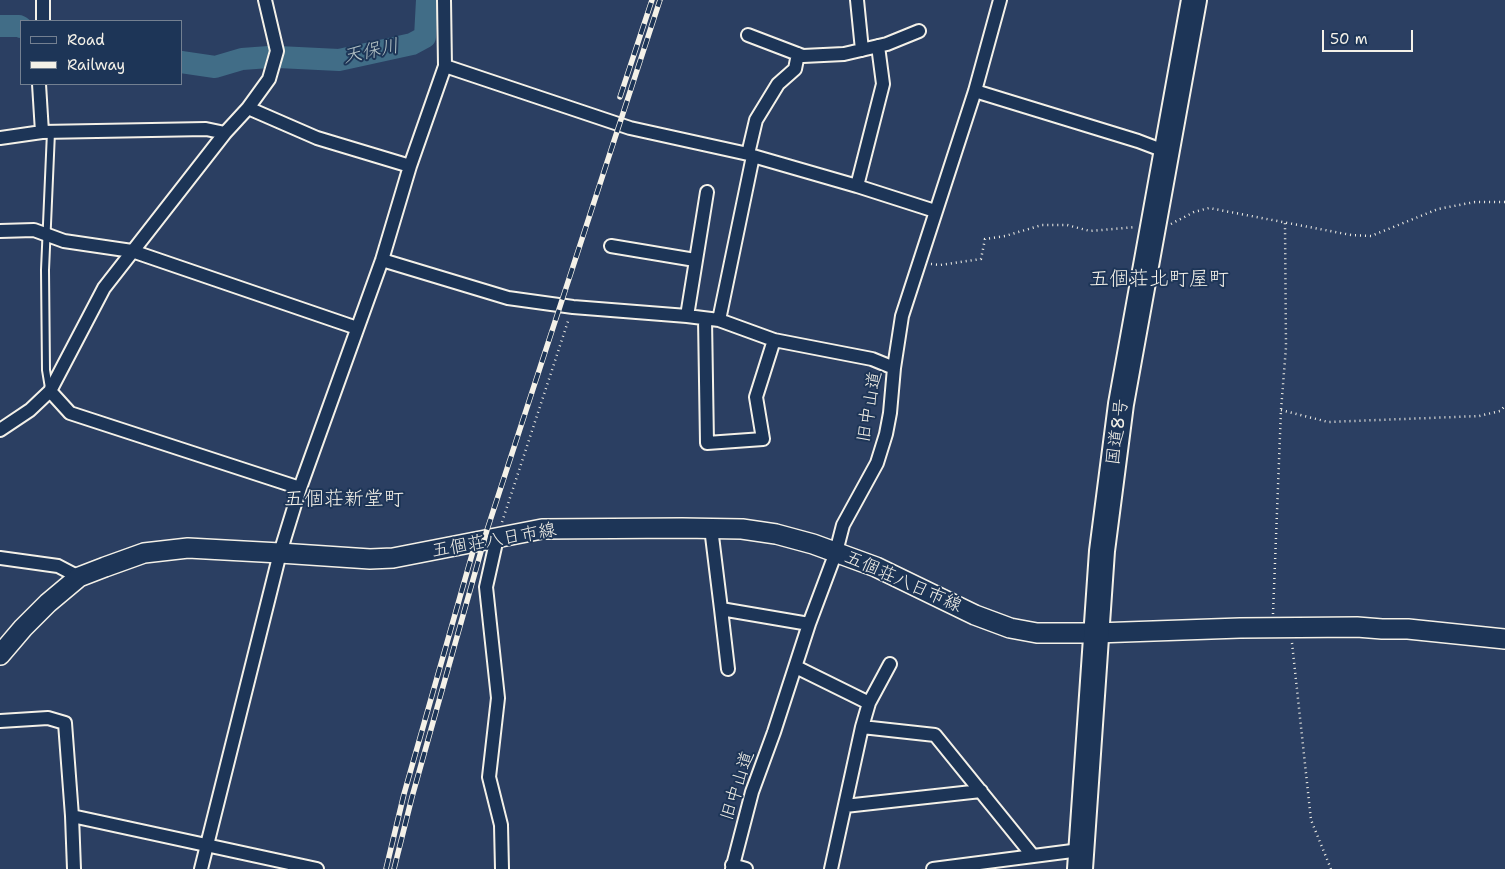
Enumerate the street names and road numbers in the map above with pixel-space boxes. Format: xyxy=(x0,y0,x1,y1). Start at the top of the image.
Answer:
street label: 旧中山道 xyxy=(853,370,887,444)
street label: 国道8号 xyxy=(1103,398,1133,466)
street label: 五個荘八日市線 xyxy=(430,519,558,563)
street label: 五個荘八日市線 xyxy=(841,547,965,617)
street label: 旧中山道 xyxy=(717,748,759,824)

